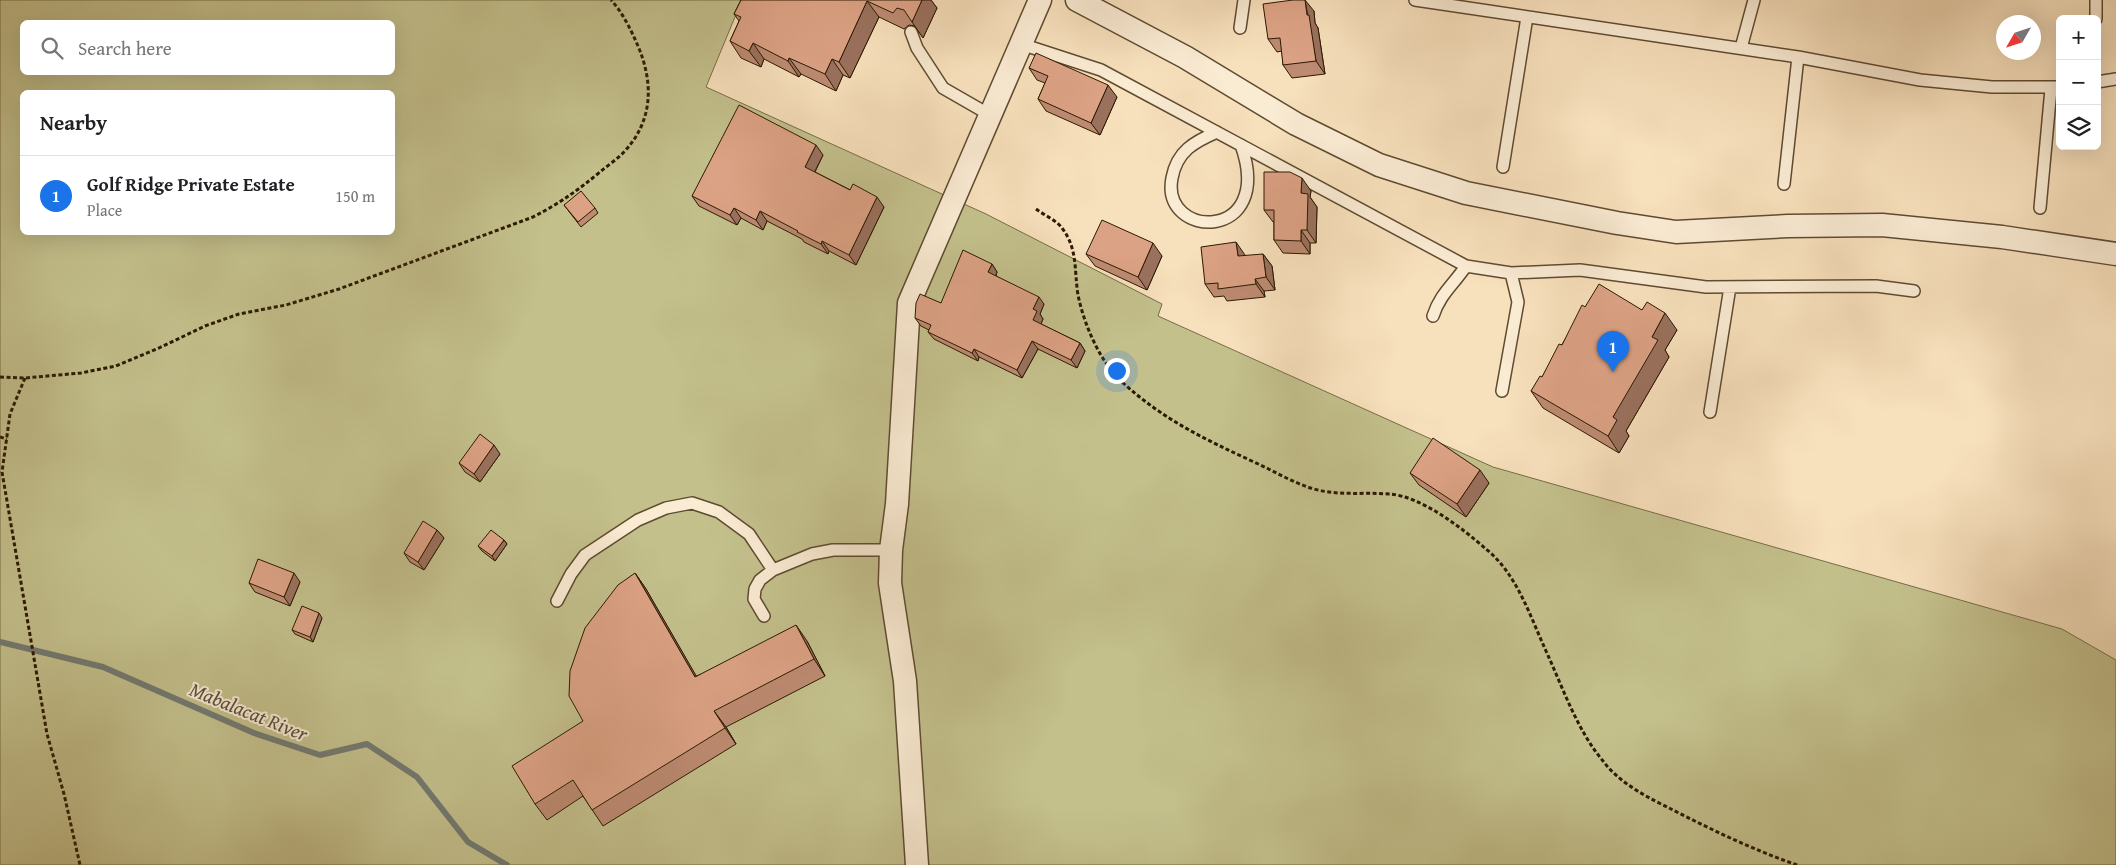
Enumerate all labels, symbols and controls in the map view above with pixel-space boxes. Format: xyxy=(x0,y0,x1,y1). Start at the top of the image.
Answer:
north arrow xyxy=(1996,15,2041,60)
map controls xyxy=(2056,15,2101,150)
button: + xyxy=(2056,15,2101,60)
search box xyxy=(20,20,395,75)
icon: search xyxy=(38,34,66,62)
text: Search here xyxy=(78,34,172,62)
button: − xyxy=(2056,60,2101,105)
button: layers xyxy=(2056,105,2101,150)
text: Nearby xyxy=(40,107,107,138)
text: Golf Ridge Private Estate xyxy=(87,170,295,198)
text: 1 xyxy=(52,184,60,208)
text: 150 m xyxy=(335,184,375,208)
text: Place xyxy=(87,198,122,222)
pin: 1 xyxy=(1597,331,1629,372)
your location xyxy=(1104,358,1130,384)
water label: Mabalacat River xyxy=(186,674,313,748)

